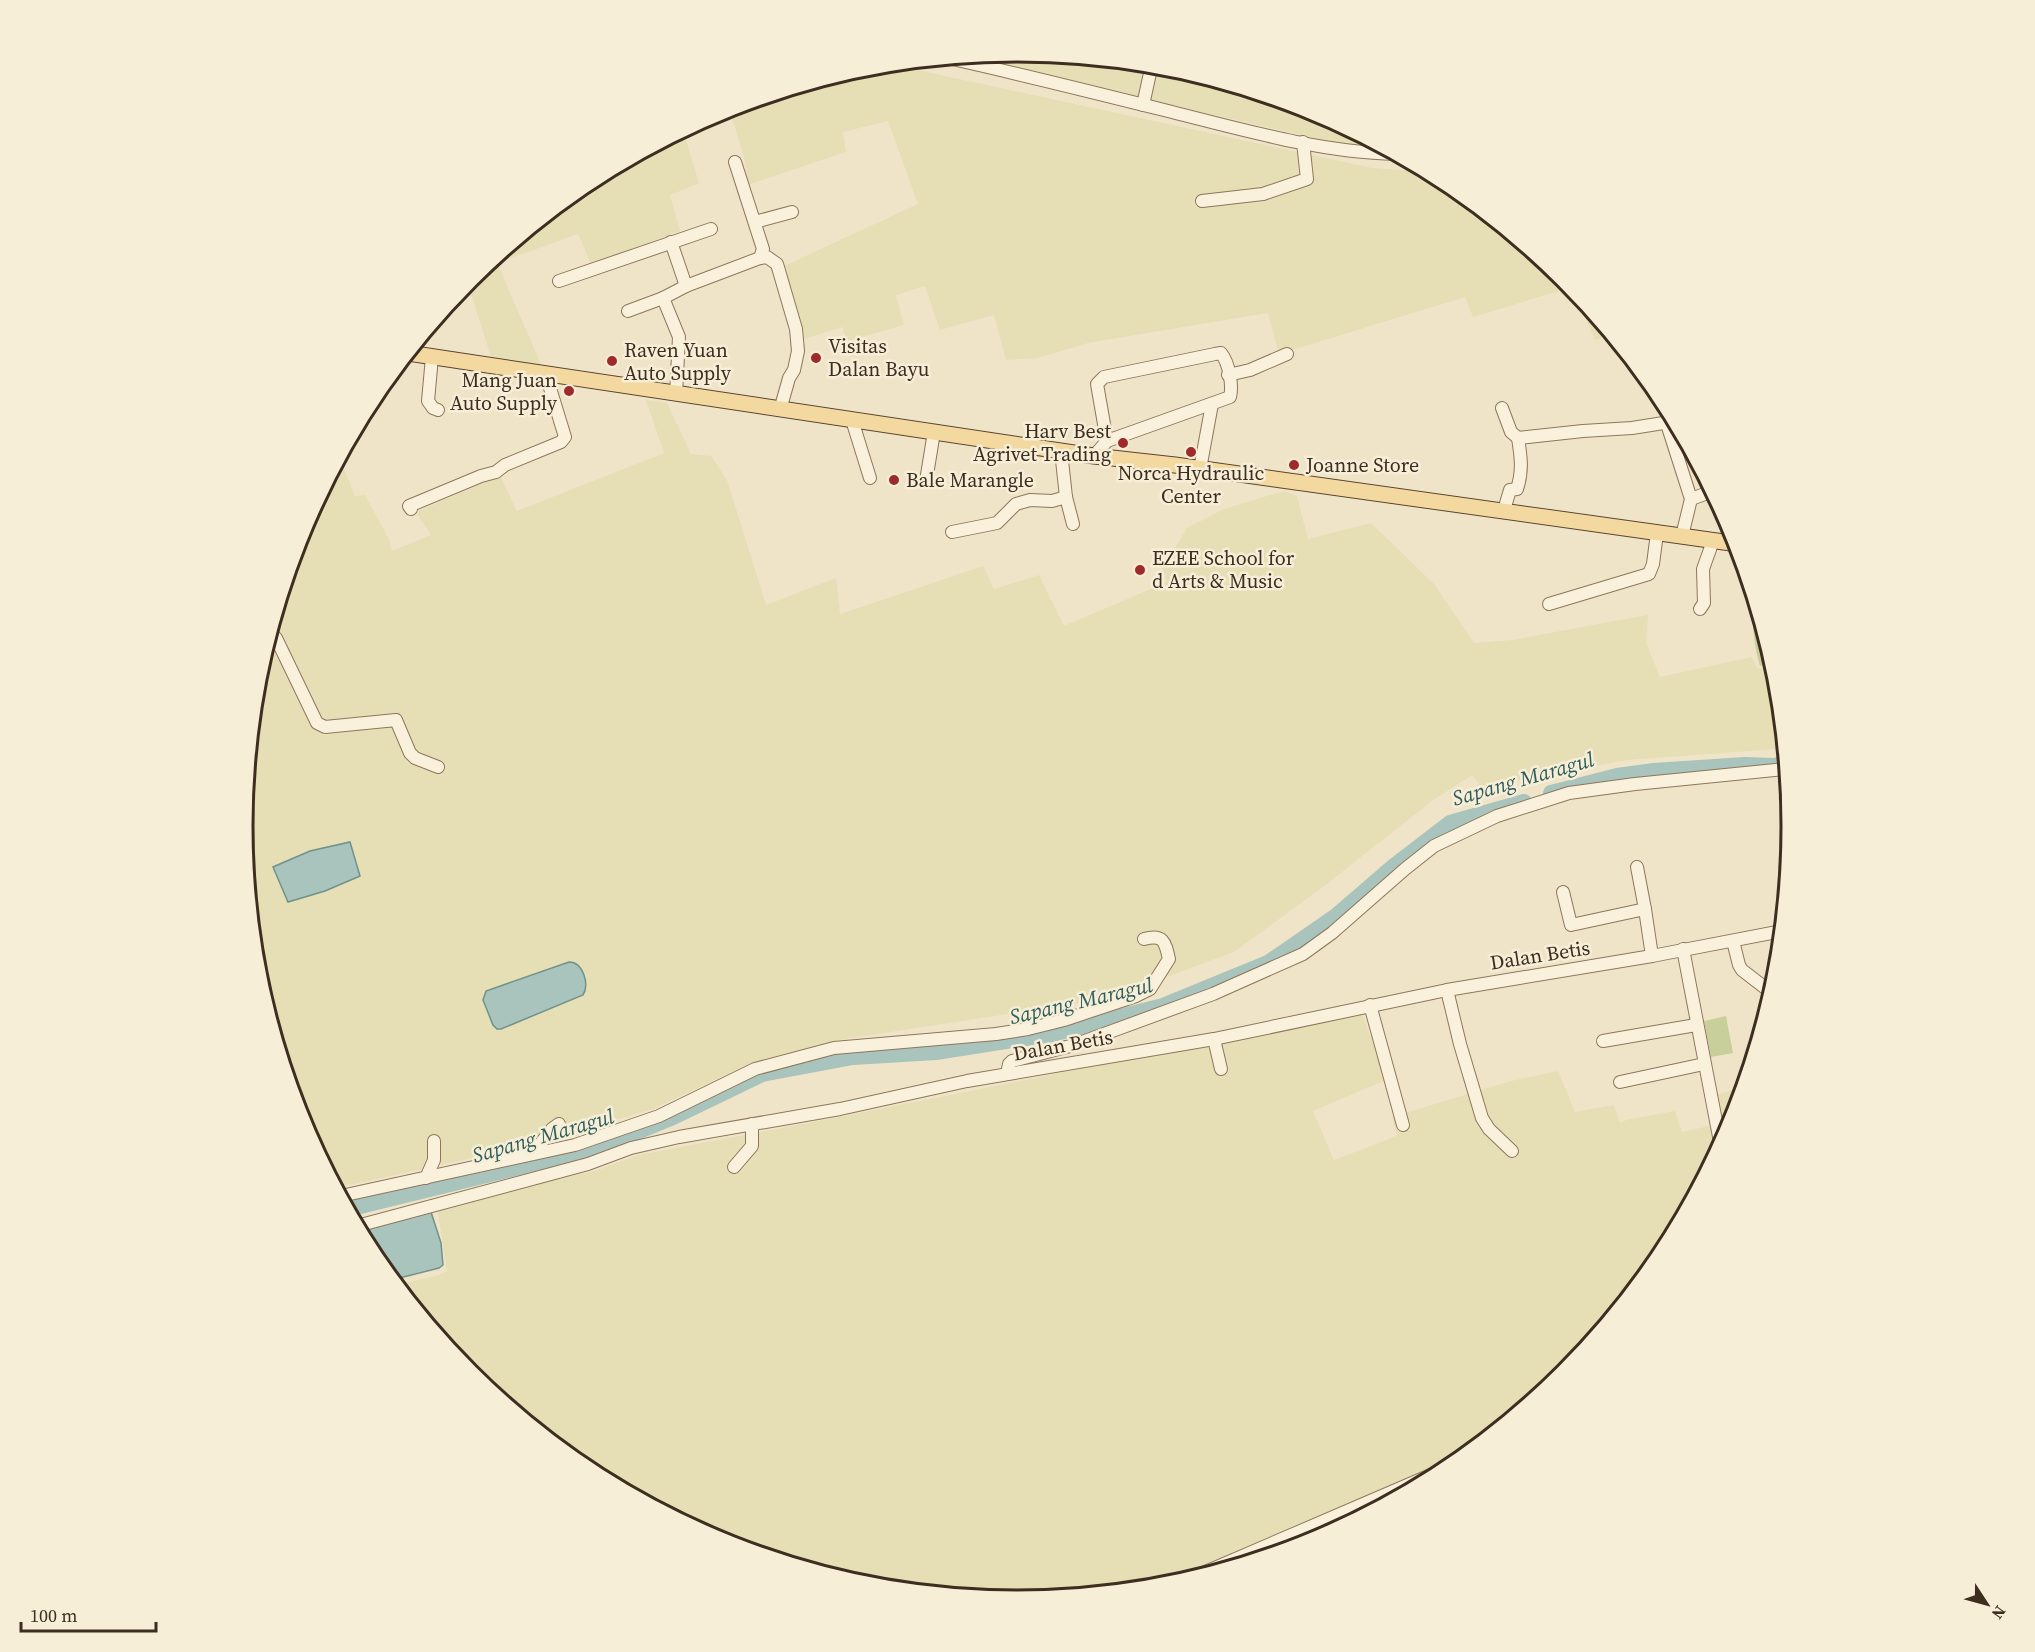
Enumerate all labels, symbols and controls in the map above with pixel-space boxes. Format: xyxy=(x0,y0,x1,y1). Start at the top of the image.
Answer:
place label: Visitas Dalan Bayu xyxy=(828,332,929,383)
place label: Raven Yuan Auto Supply xyxy=(624,336,732,387)
marker: Visitas Dalan Bayu xyxy=(809,351,823,365)
marker: Raven Yuan Auto Supply xyxy=(605,354,619,368)
place label: Mang Juan Auto Supply xyxy=(450,366,558,417)
marker: Mang Juan Auto Supply xyxy=(562,384,576,398)
place label: Harv Best Agrivet Trading xyxy=(973,417,1111,468)
marker: Harv Best Agrivet Trading xyxy=(1116,436,1130,450)
marker: Norca Hydraulic Center xyxy=(1184,445,1198,459)
place label: Joanne Store xyxy=(1305,451,1419,479)
marker: Joanne Store xyxy=(1287,458,1301,472)
place label: Norca Hydraulic Center xyxy=(1118,459,1264,510)
place label: Bale Marangle xyxy=(906,466,1034,494)
marker: Bale Marangle xyxy=(887,473,901,487)
place label: EZEE School for d Arts & Music xyxy=(1152,544,1295,595)
marker: EZEE School for d Arts & Music xyxy=(1133,563,1147,577)
water label: Sapang Maragul xyxy=(1449,744,1597,813)
street label: Dalan Betis xyxy=(1488,933,1592,977)
water label: Sapang Maragul xyxy=(1007,970,1155,1031)
street label: Dalan Betis xyxy=(1011,1022,1115,1068)
water label: Sapang Maragul xyxy=(469,1101,617,1170)
north arrow xyxy=(1957,1574,2017,1634)
scale bar xyxy=(21,1595,156,1633)
text: N xyxy=(1987,1602,2011,1624)
text: 100 m xyxy=(30,1603,77,1628)

